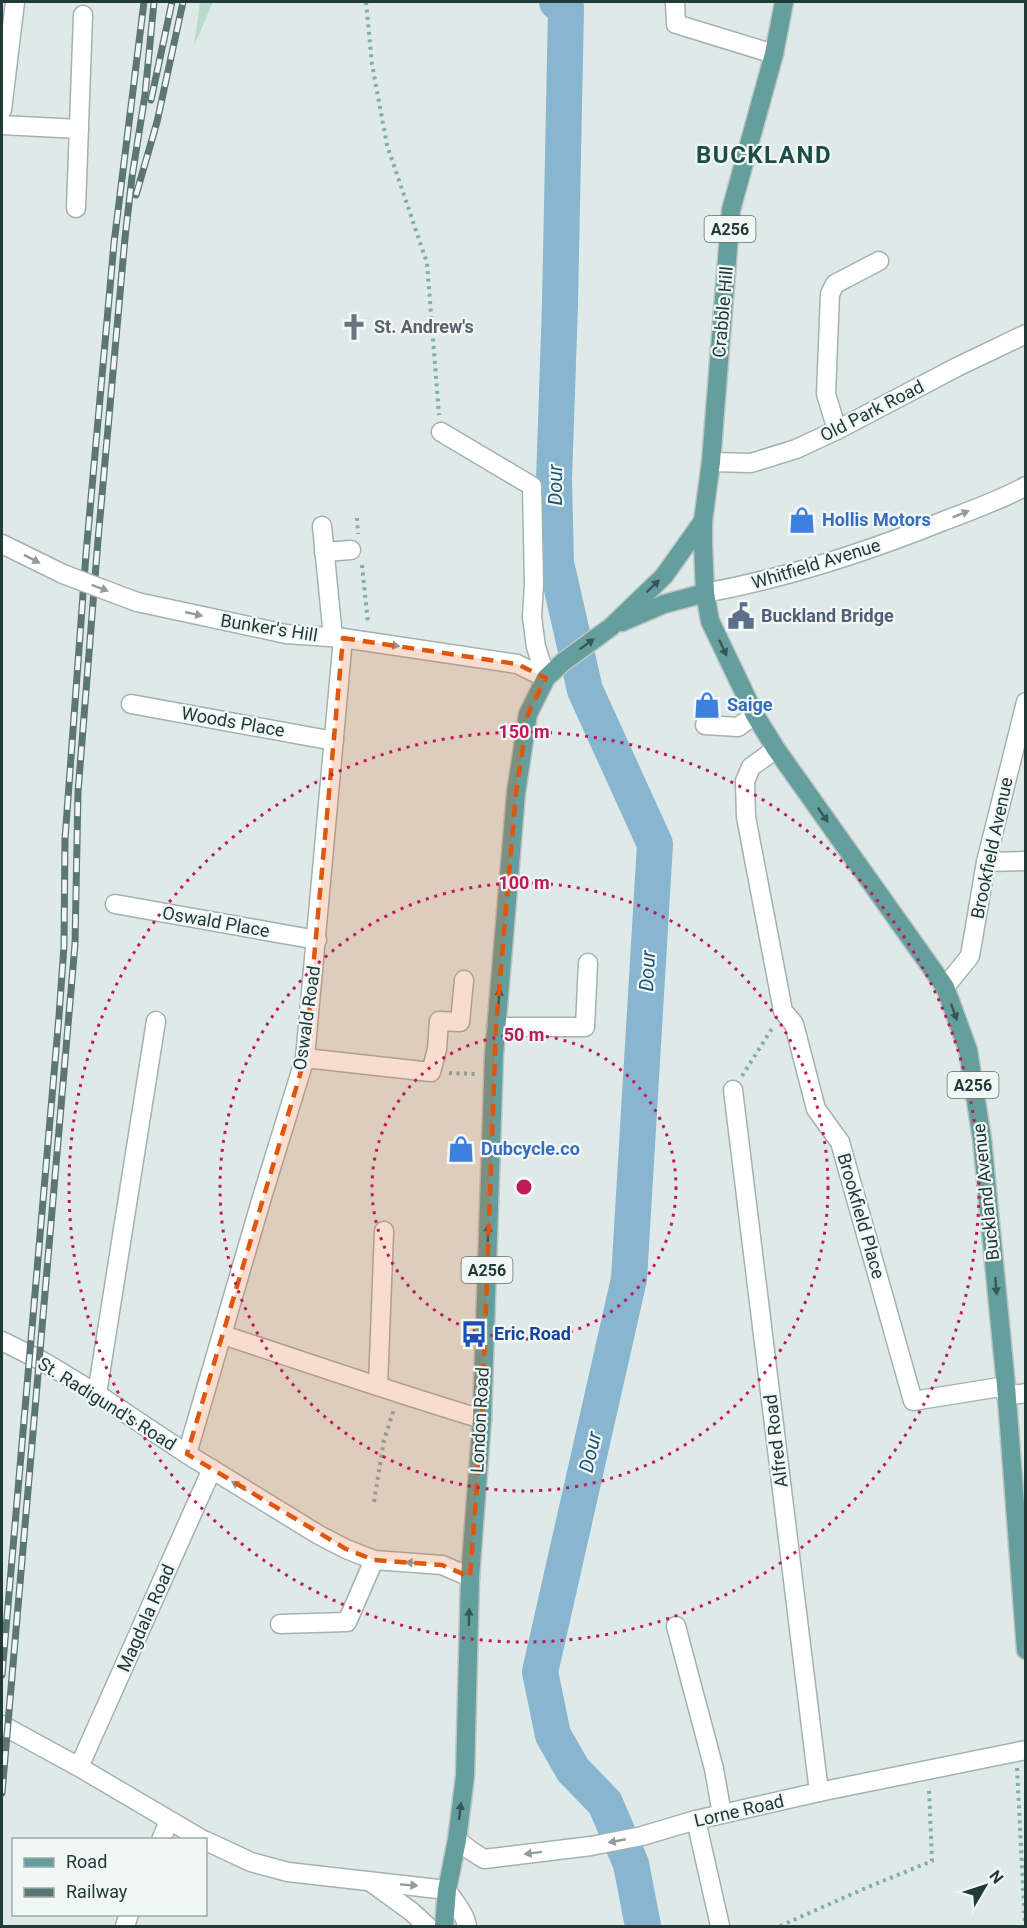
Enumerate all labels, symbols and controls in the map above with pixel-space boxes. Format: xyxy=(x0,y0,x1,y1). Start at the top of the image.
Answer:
district label: BUCKLAND xyxy=(696,141,832,169)
road number: A256 xyxy=(704,216,756,242)
street label: Crabble Hill xyxy=(708,265,737,359)
church icon: St. Andrew's xyxy=(339,312,369,342)
place label: St. Andrew's xyxy=(374,316,474,337)
street label: Old Park Road xyxy=(816,375,927,446)
water label: Dour xyxy=(543,463,567,506)
shop icon: Hollis Motors xyxy=(787,505,817,535)
place label: Hollis Motors xyxy=(822,509,931,530)
one-way arrow xyxy=(952,509,970,519)
street label: Whitfield Avenue xyxy=(749,534,883,593)
one-way arrow xyxy=(24,554,41,563)
one-way arrow xyxy=(646,579,661,593)
one-way arrow xyxy=(91,584,109,593)
public building icon: Buckland Bridge xyxy=(726,601,756,631)
place label: Buckland Bridge xyxy=(761,605,894,626)
street label: Bunker's Hill xyxy=(219,609,319,646)
one-way arrow xyxy=(185,610,204,619)
one-way arrow xyxy=(579,639,594,651)
one-way arrow xyxy=(719,640,728,657)
one-way arrow xyxy=(381,641,400,650)
shop icon: Saige xyxy=(692,690,722,720)
place label: Saige xyxy=(727,694,773,715)
street label: Woods Place xyxy=(180,702,286,741)
text: 150 m xyxy=(498,721,550,742)
street label: Brookfield Avenue xyxy=(966,775,1017,921)
one-way arrow xyxy=(817,807,829,823)
text: 100 m xyxy=(498,872,550,893)
street label: Oswald Place xyxy=(161,902,271,941)
water label: Dour xyxy=(634,948,660,992)
street label: Oswald Road xyxy=(289,964,324,1072)
one-way arrow xyxy=(494,987,504,1006)
one-way arrow xyxy=(949,1003,959,1021)
text: 50 m xyxy=(504,1024,544,1045)
road number: A256 xyxy=(948,1072,998,1098)
street label: Buckland Avenue xyxy=(968,1123,1003,1261)
shop icon: Dubcycle.co xyxy=(446,1134,476,1164)
place label: Dubcycle.co xyxy=(481,1138,580,1159)
street label: Brookfield Place xyxy=(833,1151,889,1281)
centre of rings xyxy=(514,1177,534,1197)
one-way arrow xyxy=(483,1224,493,1243)
road number: A256 xyxy=(462,1257,512,1283)
one-way arrow xyxy=(991,1277,1001,1296)
bus stop icon: Eric Road xyxy=(459,1319,489,1349)
place label: Eric Road xyxy=(494,1323,571,1344)
street label: St. Radigund's Road xyxy=(34,1353,180,1455)
street label: London Road xyxy=(466,1366,493,1473)
street label: Alfred Road xyxy=(759,1393,792,1489)
water label: Dour xyxy=(574,1428,607,1475)
one-way arrow xyxy=(231,1480,247,1491)
one-way arrow xyxy=(405,1558,424,1568)
street label: Magdala Road xyxy=(112,1561,179,1675)
one-way arrow xyxy=(464,1607,474,1626)
street label: Lorne Road xyxy=(692,1790,786,1831)
one-way arrow xyxy=(456,1802,465,1821)
one-way arrow xyxy=(607,1837,626,1846)
legend xyxy=(12,1838,207,1916)
one-way arrow xyxy=(524,1849,543,1858)
text: Road xyxy=(66,1851,107,1872)
north arrow xyxy=(955,1856,1015,1916)
text: N xyxy=(985,1867,1007,1887)
one-way arrow xyxy=(400,1880,419,1890)
text: Railway xyxy=(66,1881,128,1902)

